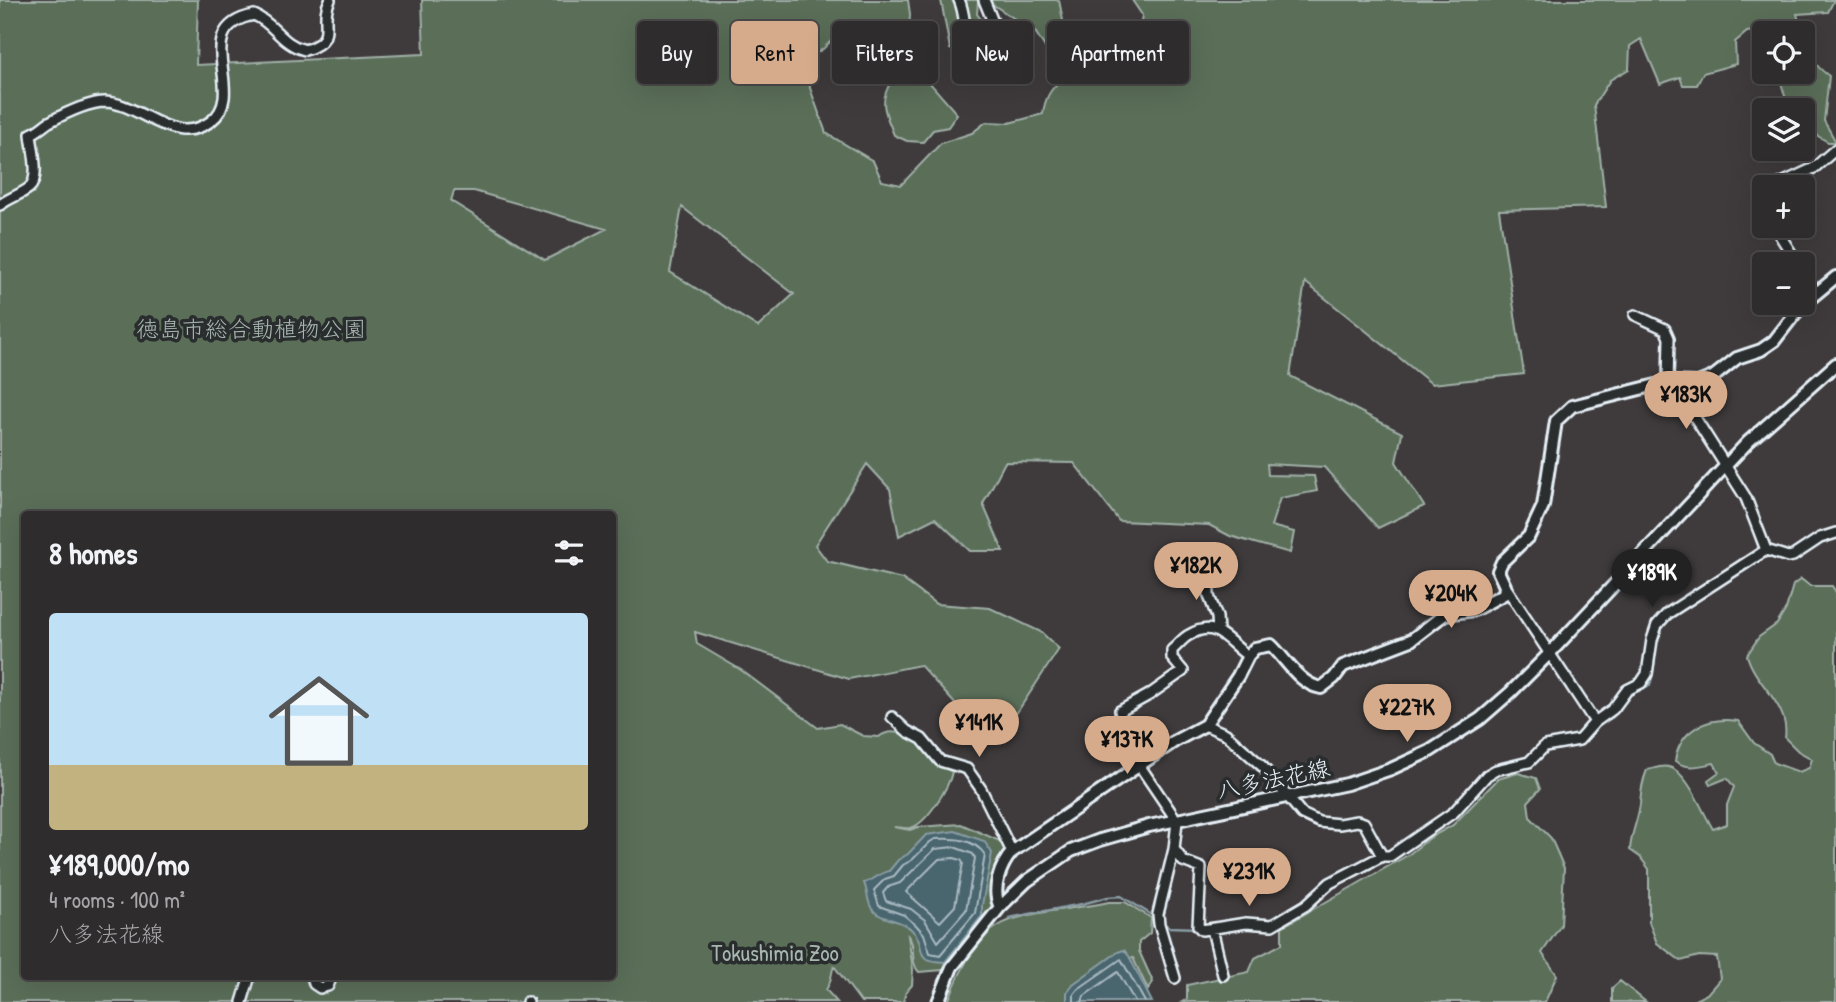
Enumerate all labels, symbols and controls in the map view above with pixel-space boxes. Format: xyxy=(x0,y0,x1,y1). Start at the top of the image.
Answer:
chip: Buy xyxy=(637,21,717,84)
chip: Rent xyxy=(731,21,818,84)
chip: Filters xyxy=(832,21,938,84)
chip: New xyxy=(952,21,1033,84)
chip: Apartment xyxy=(1047,21,1189,84)
map controls xyxy=(1752,21,1815,315)
button: locate xyxy=(1752,21,1815,84)
button: layers xyxy=(1752,98,1815,161)
button: + xyxy=(1752,175,1815,238)
button: − xyxy=(1752,252,1815,315)
park label: 徳島市総合動植物公園 xyxy=(136,313,366,344)
pin: ¥183K xyxy=(1637,372,1735,431)
text: ¥183K xyxy=(1660,378,1712,409)
text: 8 homes xyxy=(49,533,137,573)
icon: filters xyxy=(550,534,588,572)
pin: ¥182K xyxy=(1147,542,1245,602)
text: ¥182K xyxy=(1170,549,1222,580)
pin: ¥189K xyxy=(1603,550,1701,609)
text: ¥189K xyxy=(1627,556,1677,587)
pin: ¥204K xyxy=(1402,570,1500,630)
text: ¥204K xyxy=(1425,577,1477,608)
icon: home xyxy=(256,658,382,784)
pin: ¥227K xyxy=(1358,684,1456,744)
text: ¥227K xyxy=(1379,691,1435,722)
pin: ¥141K xyxy=(930,700,1028,759)
text: ¥141K xyxy=(955,706,1003,737)
pin: ¥137K xyxy=(1078,716,1176,776)
text: ¥137K xyxy=(1101,723,1153,754)
street label: 八多法花線 xyxy=(1213,751,1332,806)
text: ¥189,000/mo xyxy=(49,844,189,884)
pin: ¥231K xyxy=(1200,848,1298,908)
text: ¥231K xyxy=(1223,855,1275,886)
text: 4 rooms · 100 m² xyxy=(49,884,185,915)
text: 八多法花線 xyxy=(49,918,164,949)
park label: Tokushimia Zoo xyxy=(711,937,839,968)

